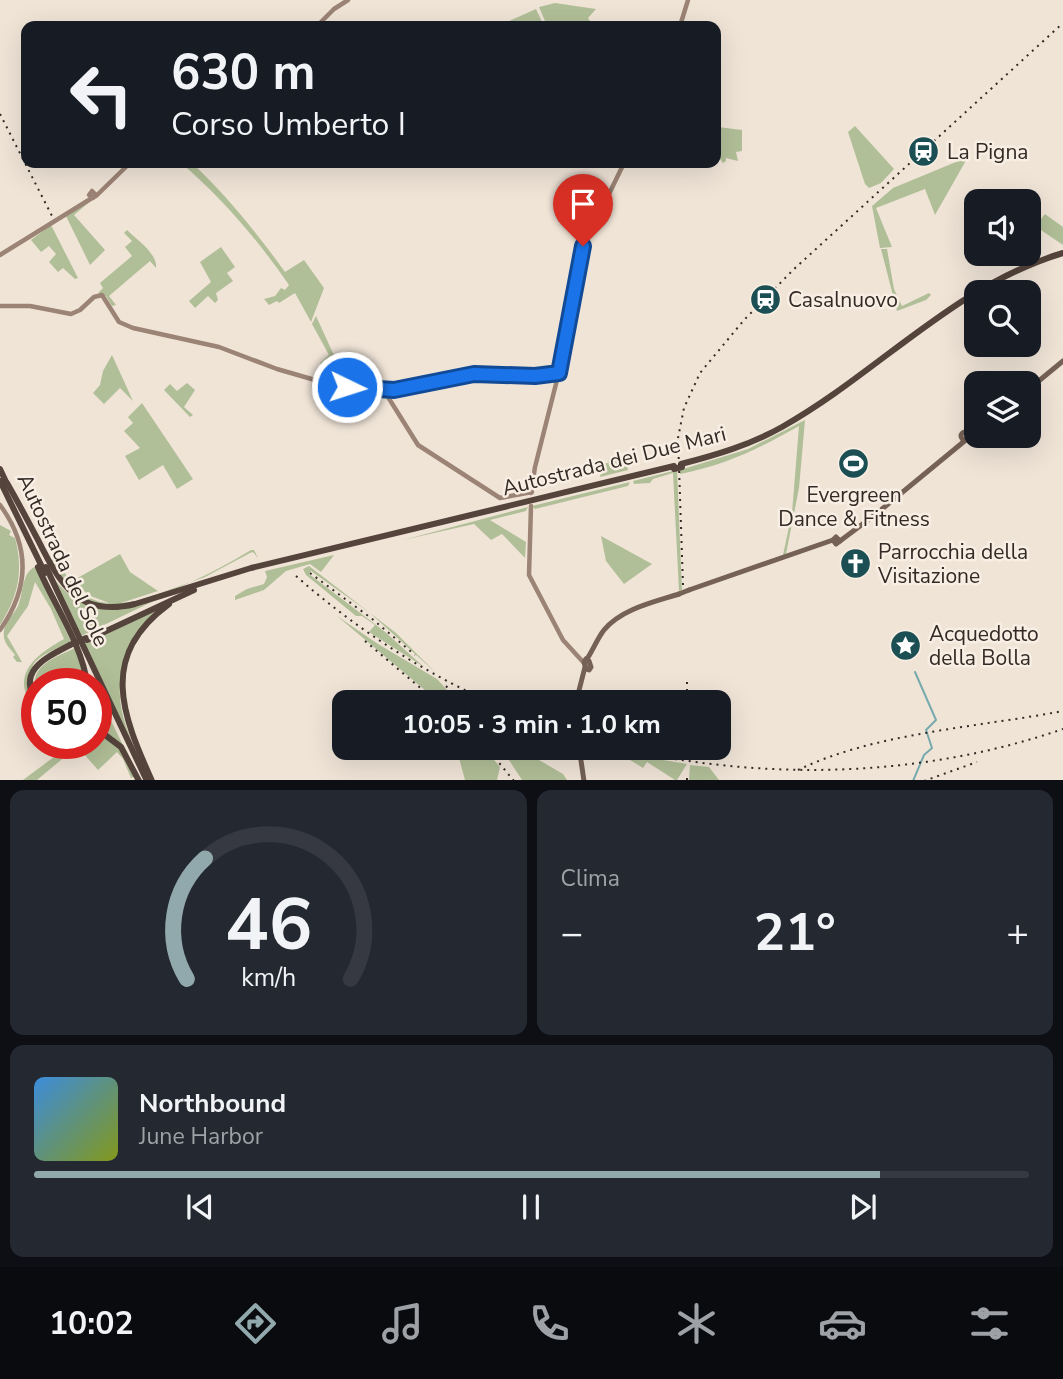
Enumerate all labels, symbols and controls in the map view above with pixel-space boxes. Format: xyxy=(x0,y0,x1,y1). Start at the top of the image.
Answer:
text: 630 m xyxy=(171,39,315,106)
icon: left xyxy=(56,49,147,140)
text: Corso Umberto I xyxy=(171,103,406,146)
station icon: La Pigna xyxy=(907,135,941,169)
place label: La Pigna xyxy=(947,138,1028,166)
pin xyxy=(553,174,613,246)
icon: arrive xyxy=(564,185,602,223)
map controls xyxy=(964,189,1041,448)
button: sound xyxy=(964,189,1041,266)
button: search xyxy=(964,280,1041,357)
station icon: Casalnuovo xyxy=(748,283,782,317)
place label: Casalnuovo xyxy=(788,286,898,314)
position arrow xyxy=(310,350,384,424)
button: layers xyxy=(964,371,1041,448)
street label: Autostrada dei Due Mari xyxy=(499,420,729,502)
sports icon: Evergreen Dance & Fitness xyxy=(837,446,871,480)
street label: Autostrada del Sole xyxy=(11,469,115,651)
place label: Evergreen Dance & Fitness xyxy=(778,481,930,533)
place label: Parrocchia della Visitazione xyxy=(877,538,1028,590)
church icon: Parrocchia della Visitazione xyxy=(838,547,872,581)
place label: Acquedotto della Bolla xyxy=(929,620,1039,672)
place icon: Acquedotto della Bolla xyxy=(889,629,923,663)
speed limit sign: 50 xyxy=(21,668,112,759)
text: 10:05 · 3 min · 1.0 km xyxy=(402,707,661,742)
text: Clima xyxy=(561,863,620,894)
text: 46 xyxy=(225,875,312,975)
text: 21° xyxy=(754,897,836,968)
text: − xyxy=(561,908,583,959)
text: + xyxy=(1006,908,1029,959)
text: km/h xyxy=(241,960,296,994)
text: Northbound xyxy=(139,1086,286,1121)
text: June Harbor xyxy=(139,1121,263,1152)
icon: previous xyxy=(181,1188,219,1226)
icon: pause xyxy=(512,1188,550,1226)
icon: next xyxy=(844,1188,882,1226)
icon: directions xyxy=(231,1299,280,1348)
icon: music xyxy=(378,1299,427,1348)
icon: phone xyxy=(525,1299,574,1348)
icon: climate xyxy=(672,1299,721,1348)
icon: car xyxy=(818,1299,867,1348)
icon: filters xyxy=(965,1299,1014,1348)
text: 10:02 xyxy=(49,1302,134,1345)

